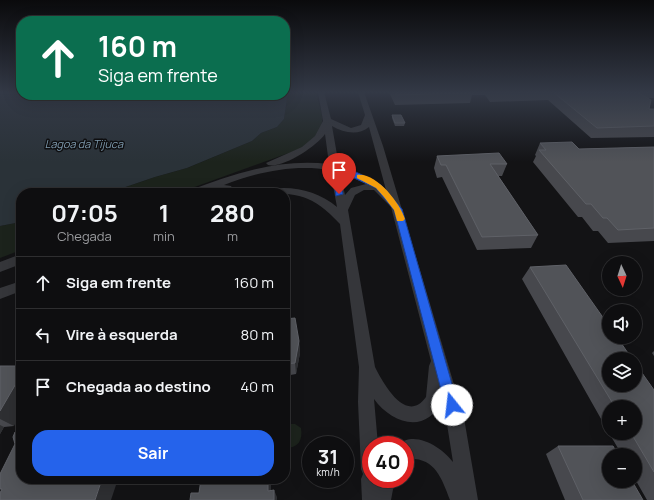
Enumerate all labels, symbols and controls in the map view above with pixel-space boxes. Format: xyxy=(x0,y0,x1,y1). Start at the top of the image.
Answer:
text: 160 m xyxy=(98,27,177,65)
icon: ahead xyxy=(32,32,84,84)
text: Siga em frente xyxy=(98,63,218,87)
water label: Lagoa da Tijuca xyxy=(45,136,124,151)
pin xyxy=(322,153,356,194)
icon: arrive xyxy=(328,159,350,181)
text: 07:05 xyxy=(51,196,118,229)
text: 1 xyxy=(159,196,169,229)
text: 280 xyxy=(210,196,255,229)
text: Chegada xyxy=(57,227,112,245)
text: min xyxy=(153,227,175,245)
text: m xyxy=(227,227,238,245)
north arrow xyxy=(602,256,642,296)
map controls xyxy=(602,256,642,488)
icon: ahead xyxy=(32,272,54,294)
text: Siga em frente xyxy=(66,272,171,293)
text: 160 m xyxy=(234,272,274,293)
button: sound xyxy=(602,304,642,344)
icon: left xyxy=(32,324,54,346)
text: Vire à esquerda xyxy=(66,324,178,345)
text: 80 m xyxy=(240,324,274,345)
button: layers xyxy=(602,352,642,392)
icon: arrive xyxy=(32,376,54,398)
text: Chegada ao destino xyxy=(66,376,211,397)
text: 40 m xyxy=(240,376,274,397)
position arrow xyxy=(431,384,473,426)
button: + xyxy=(602,400,642,440)
button: Sair xyxy=(32,430,274,476)
speed limit sign: 40 xyxy=(362,436,414,488)
text: 31 xyxy=(318,443,338,470)
button: − xyxy=(602,448,642,488)
text: km/h xyxy=(316,465,340,479)

